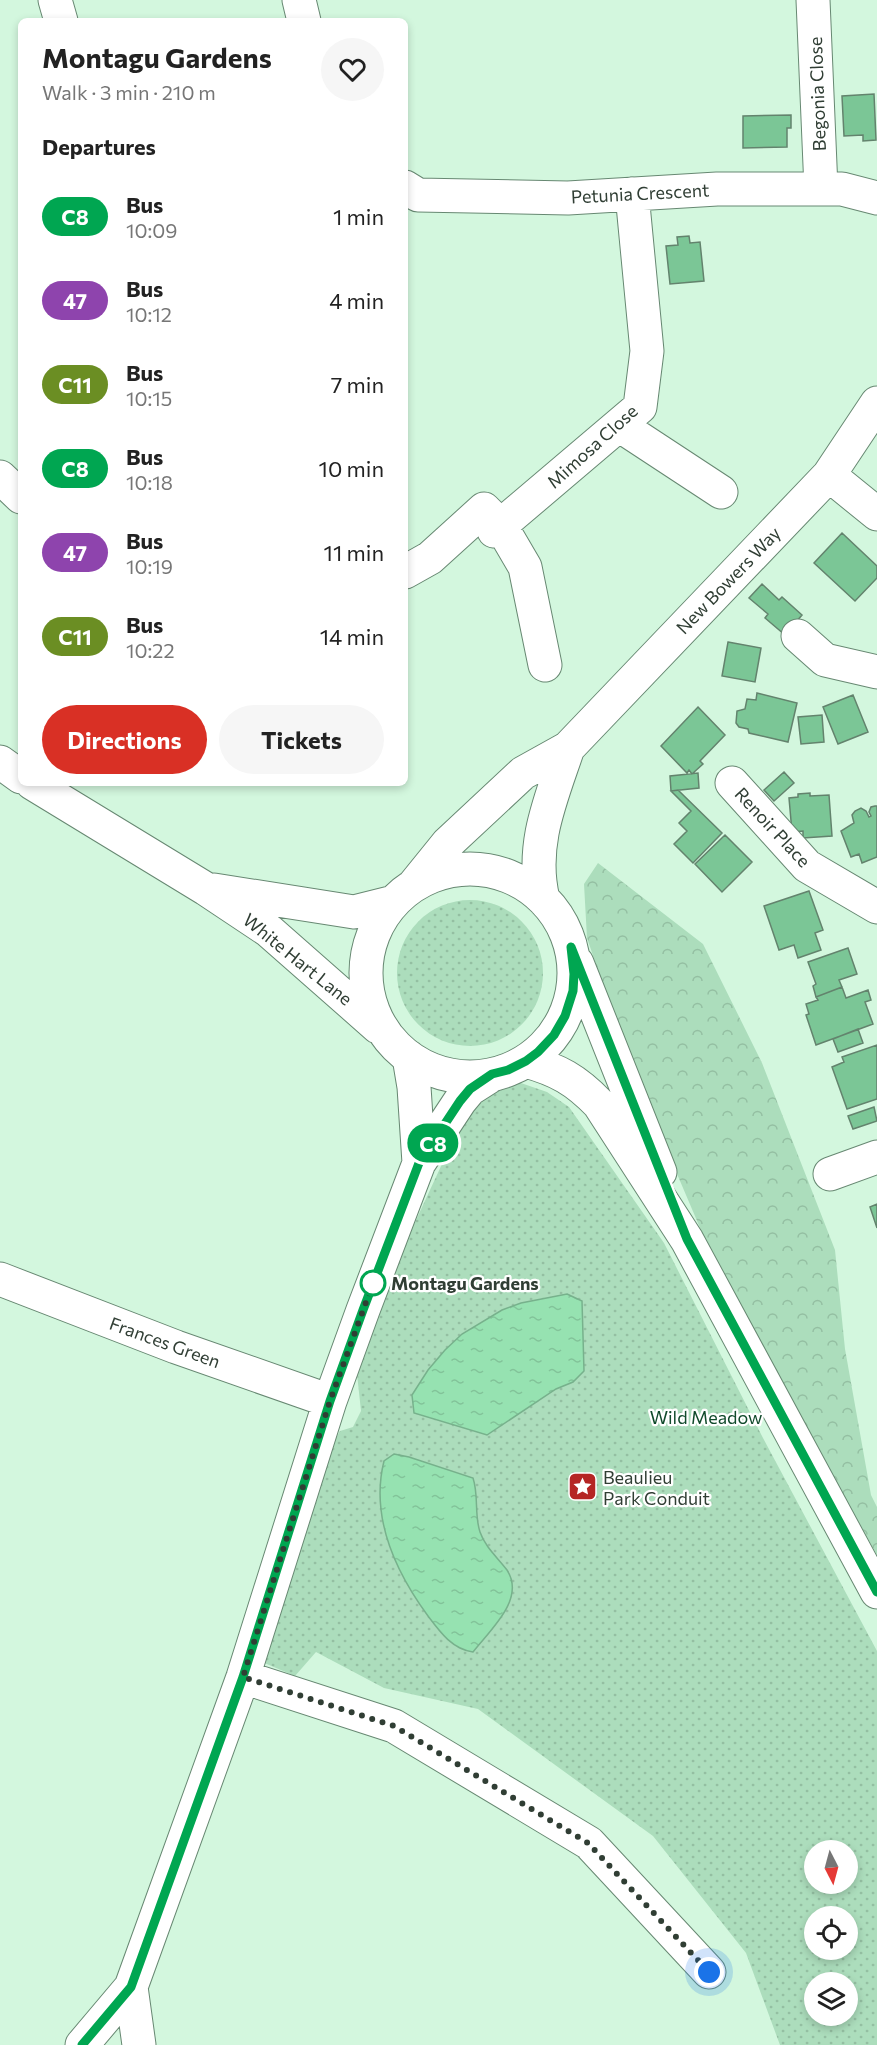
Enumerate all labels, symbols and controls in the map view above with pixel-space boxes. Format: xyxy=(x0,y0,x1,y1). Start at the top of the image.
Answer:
street label: Begonia Close xyxy=(804,36,830,152)
button: heart xyxy=(321,38,384,101)
text: Montagu Gardens xyxy=(42,40,272,74)
text: Walk · 3 min · 210 m xyxy=(42,80,216,104)
text: Departures xyxy=(42,133,156,160)
street label: Petunia Crescent xyxy=(570,178,710,208)
text: Bus xyxy=(126,191,163,218)
text: 1 min xyxy=(333,203,384,230)
text: C8 xyxy=(61,204,89,229)
text: 10:09 xyxy=(126,218,178,242)
text: Bus xyxy=(126,275,163,302)
text: 4 min xyxy=(329,287,384,314)
text: 47 xyxy=(63,288,87,313)
text: 10:12 xyxy=(126,302,172,326)
text: Bus xyxy=(126,359,163,386)
text: 7 min xyxy=(331,371,384,398)
text: C11 xyxy=(58,372,92,397)
text: 10:15 xyxy=(126,386,172,410)
street label: Mimosa Close xyxy=(542,400,642,492)
text: Bus xyxy=(126,443,163,470)
text: 10 min xyxy=(319,455,384,482)
text: C8 xyxy=(61,456,89,481)
text: 10:18 xyxy=(126,470,173,494)
street label: New Bowers Way xyxy=(671,522,785,638)
text: Bus xyxy=(126,527,163,554)
text: 11 min xyxy=(324,539,384,566)
text: 47 xyxy=(63,540,87,565)
text: 10:19 xyxy=(126,554,173,578)
text: Bus xyxy=(126,611,163,638)
text: 14 min xyxy=(320,623,384,650)
text: C11 xyxy=(58,624,92,649)
text: 10:22 xyxy=(126,638,175,662)
button: Directions xyxy=(42,705,207,774)
button: Tickets xyxy=(219,705,384,774)
street label: Renoir Place xyxy=(731,783,815,871)
street label: White Hart Lane xyxy=(239,908,357,1010)
line badge: C8 xyxy=(406,1124,460,1162)
text: C8 xyxy=(419,1131,447,1156)
marker: Montagu Gardens xyxy=(360,1270,386,1296)
place label: Montagu Gardens xyxy=(391,1272,539,1294)
street label: Frances Green xyxy=(107,1312,223,1372)
park label: Wild Meadow xyxy=(650,1406,762,1428)
place label: Beaulieu Park Conduit xyxy=(603,1466,710,1509)
place icon: Beaulieu Park Conduit xyxy=(566,1471,598,1503)
north arrow xyxy=(804,1840,858,1894)
map controls xyxy=(804,1840,858,2026)
button: locate xyxy=(804,1906,858,1960)
your location xyxy=(694,1957,724,1987)
button: layers xyxy=(804,1972,858,2026)

